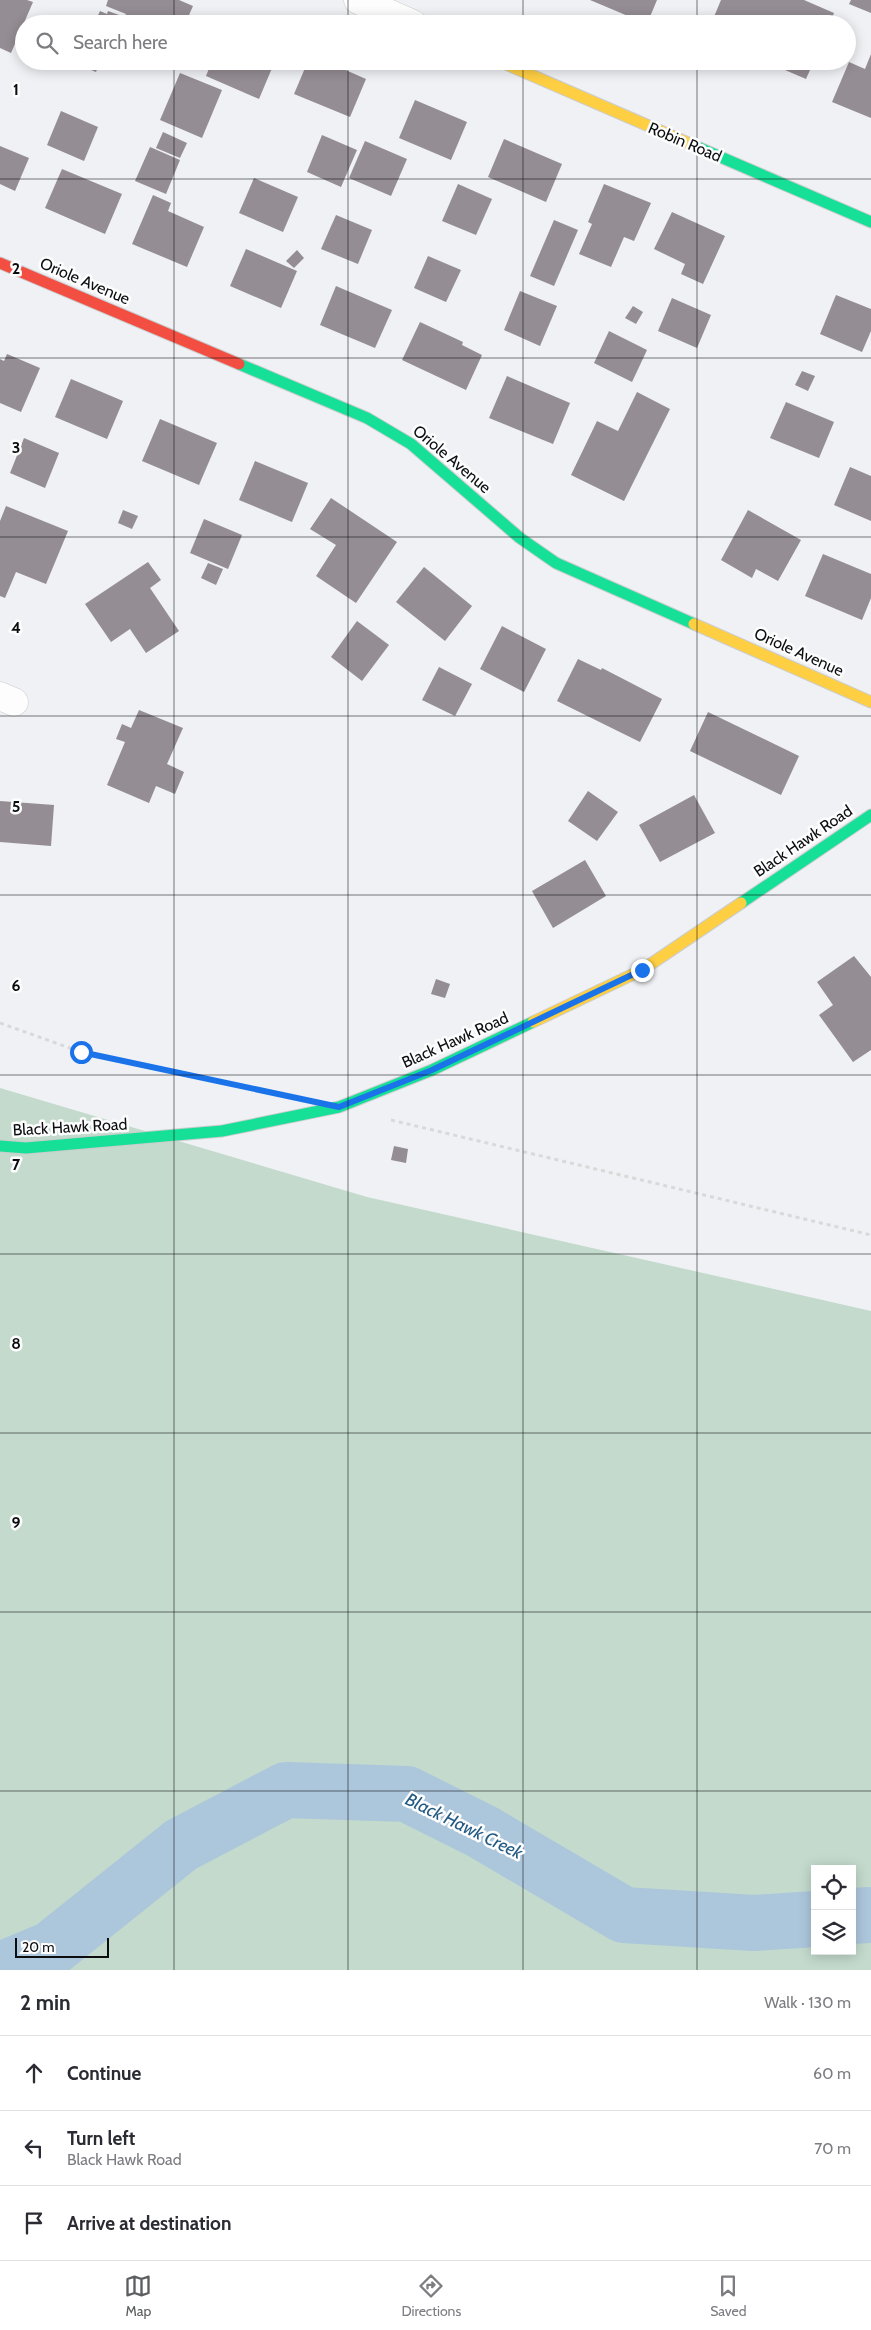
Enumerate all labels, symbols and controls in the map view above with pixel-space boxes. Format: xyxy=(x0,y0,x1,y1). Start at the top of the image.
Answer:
search box xyxy=(15,15,856,70)
icon: search xyxy=(33,29,61,57)
text: Search here xyxy=(73,31,167,54)
text: 1 xyxy=(13,80,19,99)
street label: Robin Road xyxy=(646,118,724,166)
street label: Oriole Avenue xyxy=(37,254,133,308)
text: 2 xyxy=(12,259,20,278)
street label: Oriole Avenue xyxy=(409,421,495,497)
text: 3 xyxy=(12,438,20,457)
text: 4 xyxy=(11,618,21,637)
street label: Oriole Avenue xyxy=(751,624,847,680)
text: 5 xyxy=(12,797,20,816)
street label: Black Hawk Road xyxy=(750,801,856,881)
route end xyxy=(631,959,654,982)
text: 6 xyxy=(12,976,21,995)
street label: Black Hawk Road xyxy=(399,1008,511,1072)
route start xyxy=(70,1041,93,1064)
street label: Black Hawk Road xyxy=(12,1115,128,1139)
text: 7 xyxy=(12,1155,21,1174)
text: 8 xyxy=(11,1334,21,1353)
text: 9 xyxy=(12,1513,21,1532)
water label: Black Hawk Creek xyxy=(402,1788,527,1864)
map controls xyxy=(811,1865,856,1955)
button: locate xyxy=(811,1865,856,1910)
button: layers xyxy=(811,1910,856,1955)
scale bar xyxy=(15,1935,109,1958)
text: 20 m xyxy=(22,1938,55,1956)
text: 2 min xyxy=(20,1990,71,2015)
text: Walk · 130 m xyxy=(764,1993,851,2012)
icon: ahead xyxy=(20,2059,48,2087)
text: Continue xyxy=(67,2062,141,2085)
text: 60 m xyxy=(813,2064,851,2083)
text: Turn left xyxy=(67,2127,135,2150)
icon: left xyxy=(20,2134,48,2162)
text: 70 m xyxy=(814,2139,851,2158)
text: Black Hawk Road xyxy=(67,2150,182,2169)
icon: arrive xyxy=(20,2209,48,2237)
text: Arrive at destination xyxy=(67,2212,231,2235)
tab: Map xyxy=(124,2272,152,2320)
tab: Directions xyxy=(401,2272,461,2320)
tab: Saved xyxy=(710,2272,747,2320)

